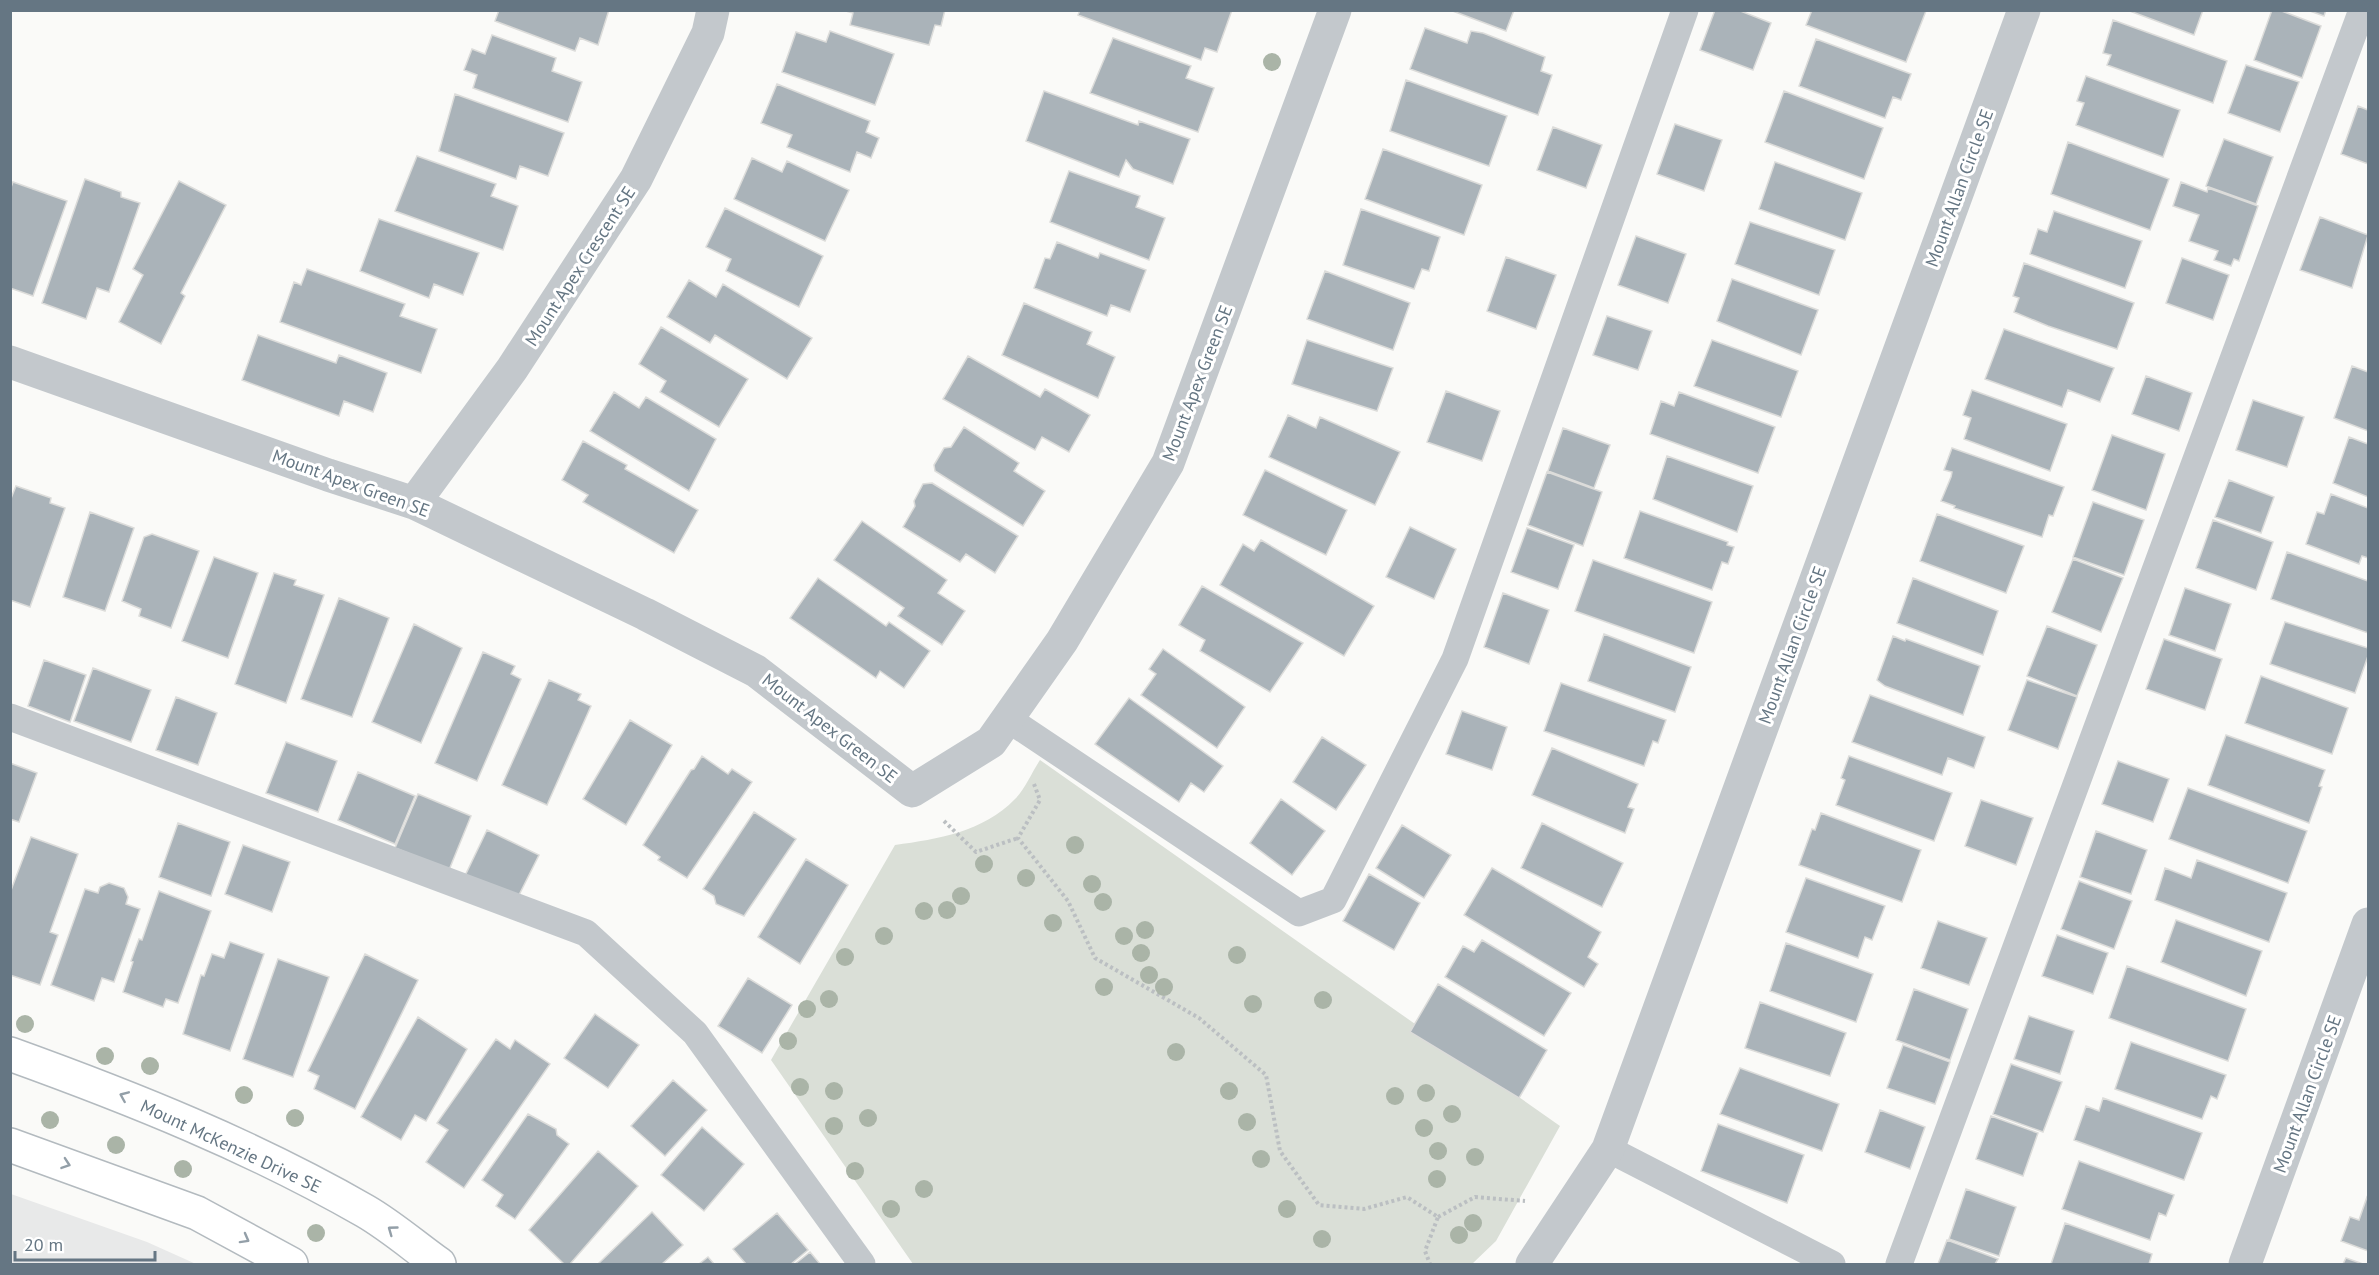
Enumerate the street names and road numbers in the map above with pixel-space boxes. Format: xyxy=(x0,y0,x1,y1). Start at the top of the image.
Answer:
street label: Mount Allan Circle SE xyxy=(1920,106,1998,270)
street label: Mount Apex Crescent SE xyxy=(520,182,640,350)
street label: Mount Apex Green SE xyxy=(1157,302,1237,464)
street label: Mount Apex Green SE xyxy=(269,444,433,522)
street label: Mount Allan Circle SE xyxy=(1753,563,1831,727)
street label: Mount Apex Green SE xyxy=(758,668,902,788)
street label: Mount Allan Circle SE xyxy=(2268,1012,2346,1176)
street label: Mount McKenzie Drive SE xyxy=(137,1094,325,1198)

